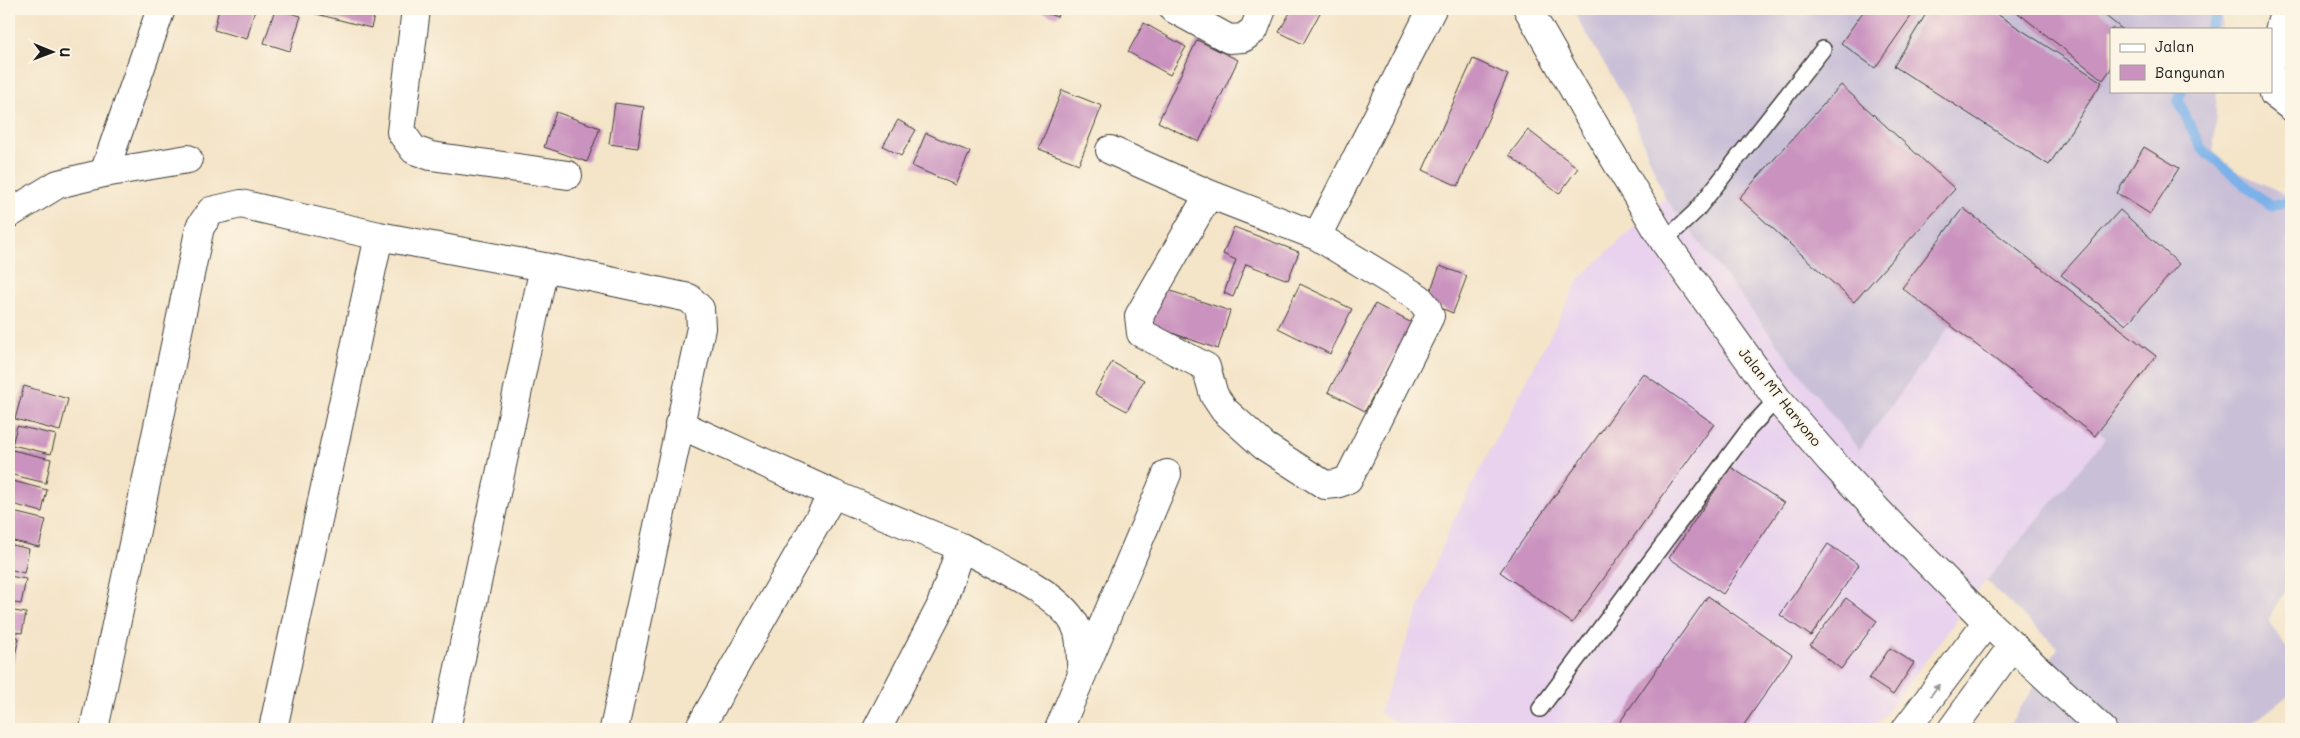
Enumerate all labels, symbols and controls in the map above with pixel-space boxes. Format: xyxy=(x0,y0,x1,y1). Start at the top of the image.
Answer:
north arrow xyxy=(28,28,78,78)
legend xyxy=(2110,28,2272,92)
text: Jalan xyxy=(2155,36,2194,56)
text: U xyxy=(56,47,75,57)
text: Bangunan xyxy=(2155,62,2225,82)
street label: Jalan MT Haryono xyxy=(1735,343,1826,450)
one-way arrow xyxy=(1930,684,1941,697)

